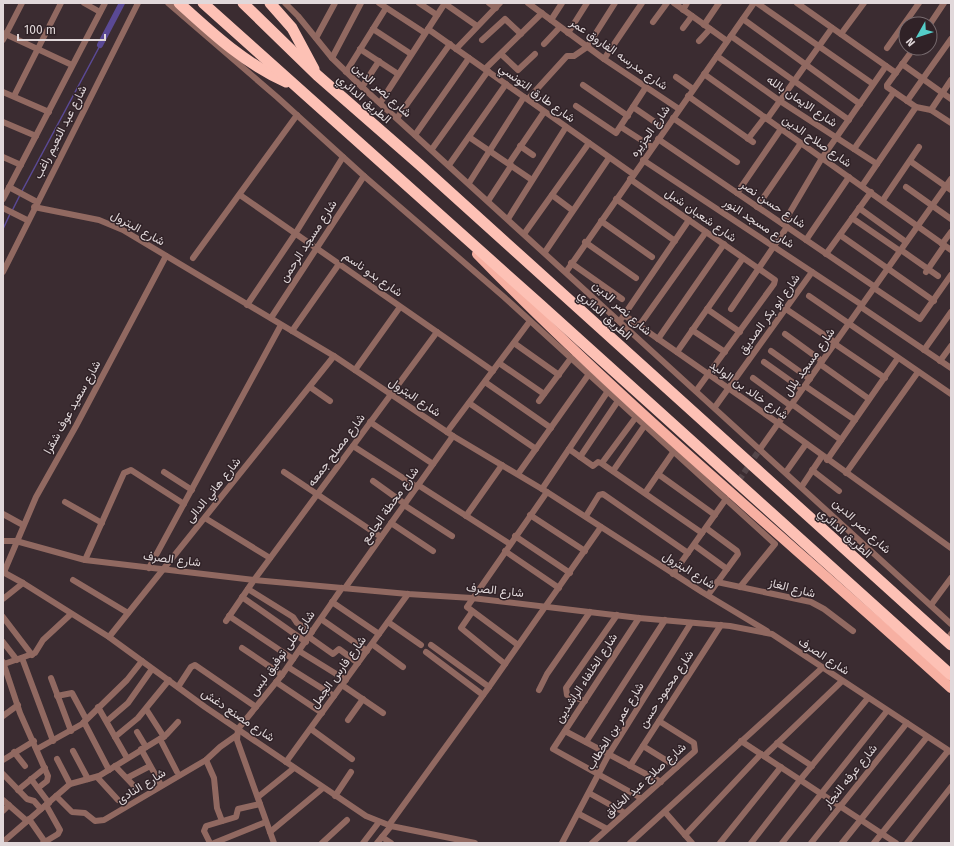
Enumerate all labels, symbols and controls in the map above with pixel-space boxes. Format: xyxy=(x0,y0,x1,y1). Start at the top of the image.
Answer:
street label: شارع مدرسه الفاروق عمر xyxy=(566,14,671,95)
scale bar xyxy=(18,16,105,42)
north arrow xyxy=(898,16,938,56)
text: 100 m xyxy=(24,23,56,37)
text: N xyxy=(903,35,918,49)
street label: شارع نصر الدين xyxy=(348,60,414,122)
street label: شارع طارق التونسي xyxy=(494,61,578,128)
street label: الطريق الدائري xyxy=(332,72,394,129)
street label: شارع الايمان بالله xyxy=(763,72,840,131)
street label: شارع عبد النعيم راغب xyxy=(30,83,91,182)
street label: شارع الجزيره xyxy=(627,102,675,161)
street label: شارع صلاح الدين xyxy=(779,112,854,172)
street label: شارع حسن نصر xyxy=(736,176,808,233)
street label: شارع شعبان شبل xyxy=(661,185,739,246)
street label: شارع مسجد النور xyxy=(719,194,797,253)
street label: شارع مسجد الرحمن xyxy=(276,197,341,286)
street label: شارع البترول xyxy=(108,207,167,250)
street label: شارع بدو ناسم xyxy=(339,248,405,301)
street label: شارع ابو بكر الصديق xyxy=(735,271,804,358)
street label: شارع نصر الدين xyxy=(588,278,654,340)
street label: الطريق الدائري xyxy=(573,287,635,345)
street label: شارع مسجد بلال xyxy=(780,325,839,400)
street label: شارع سعيد عوف شقرا xyxy=(40,358,105,457)
street label: شارع خالد بن الوليد xyxy=(706,358,791,424)
street label: شارع البترول xyxy=(385,375,444,421)
street label: شارع مصلح جمعه xyxy=(304,411,369,490)
street label: شارع هاني الدالى xyxy=(182,455,246,527)
street label: شارع محطة الجامع xyxy=(358,464,423,547)
street label: شارع نصر الدين xyxy=(829,496,894,558)
street label: الطريق الدائري xyxy=(813,505,875,563)
street label: شارع البترول xyxy=(659,548,718,593)
street label: شارع الصرف xyxy=(142,549,202,571)
street label: شارع الغاز xyxy=(766,575,817,602)
street label: شارع الصرف xyxy=(465,580,525,602)
street label: شارع على توفيق لبس xyxy=(246,608,319,700)
street label: شارع الخلفاء الراشدين xyxy=(552,630,622,727)
street label: شارع فارس الجمل xyxy=(307,633,371,712)
street label: شارع الصرف xyxy=(795,634,852,679)
street label: شارع محمود حسن xyxy=(636,648,698,732)
street label: شارع عمر بن الخطاب xyxy=(583,680,648,773)
street label: شارع مصنع دغش xyxy=(198,685,277,746)
street label: شارع صلاح عبد الخالق xyxy=(601,740,690,822)
street label: شارع عرفه النجار xyxy=(819,741,882,813)
street label: شارع النادى xyxy=(114,766,169,808)

